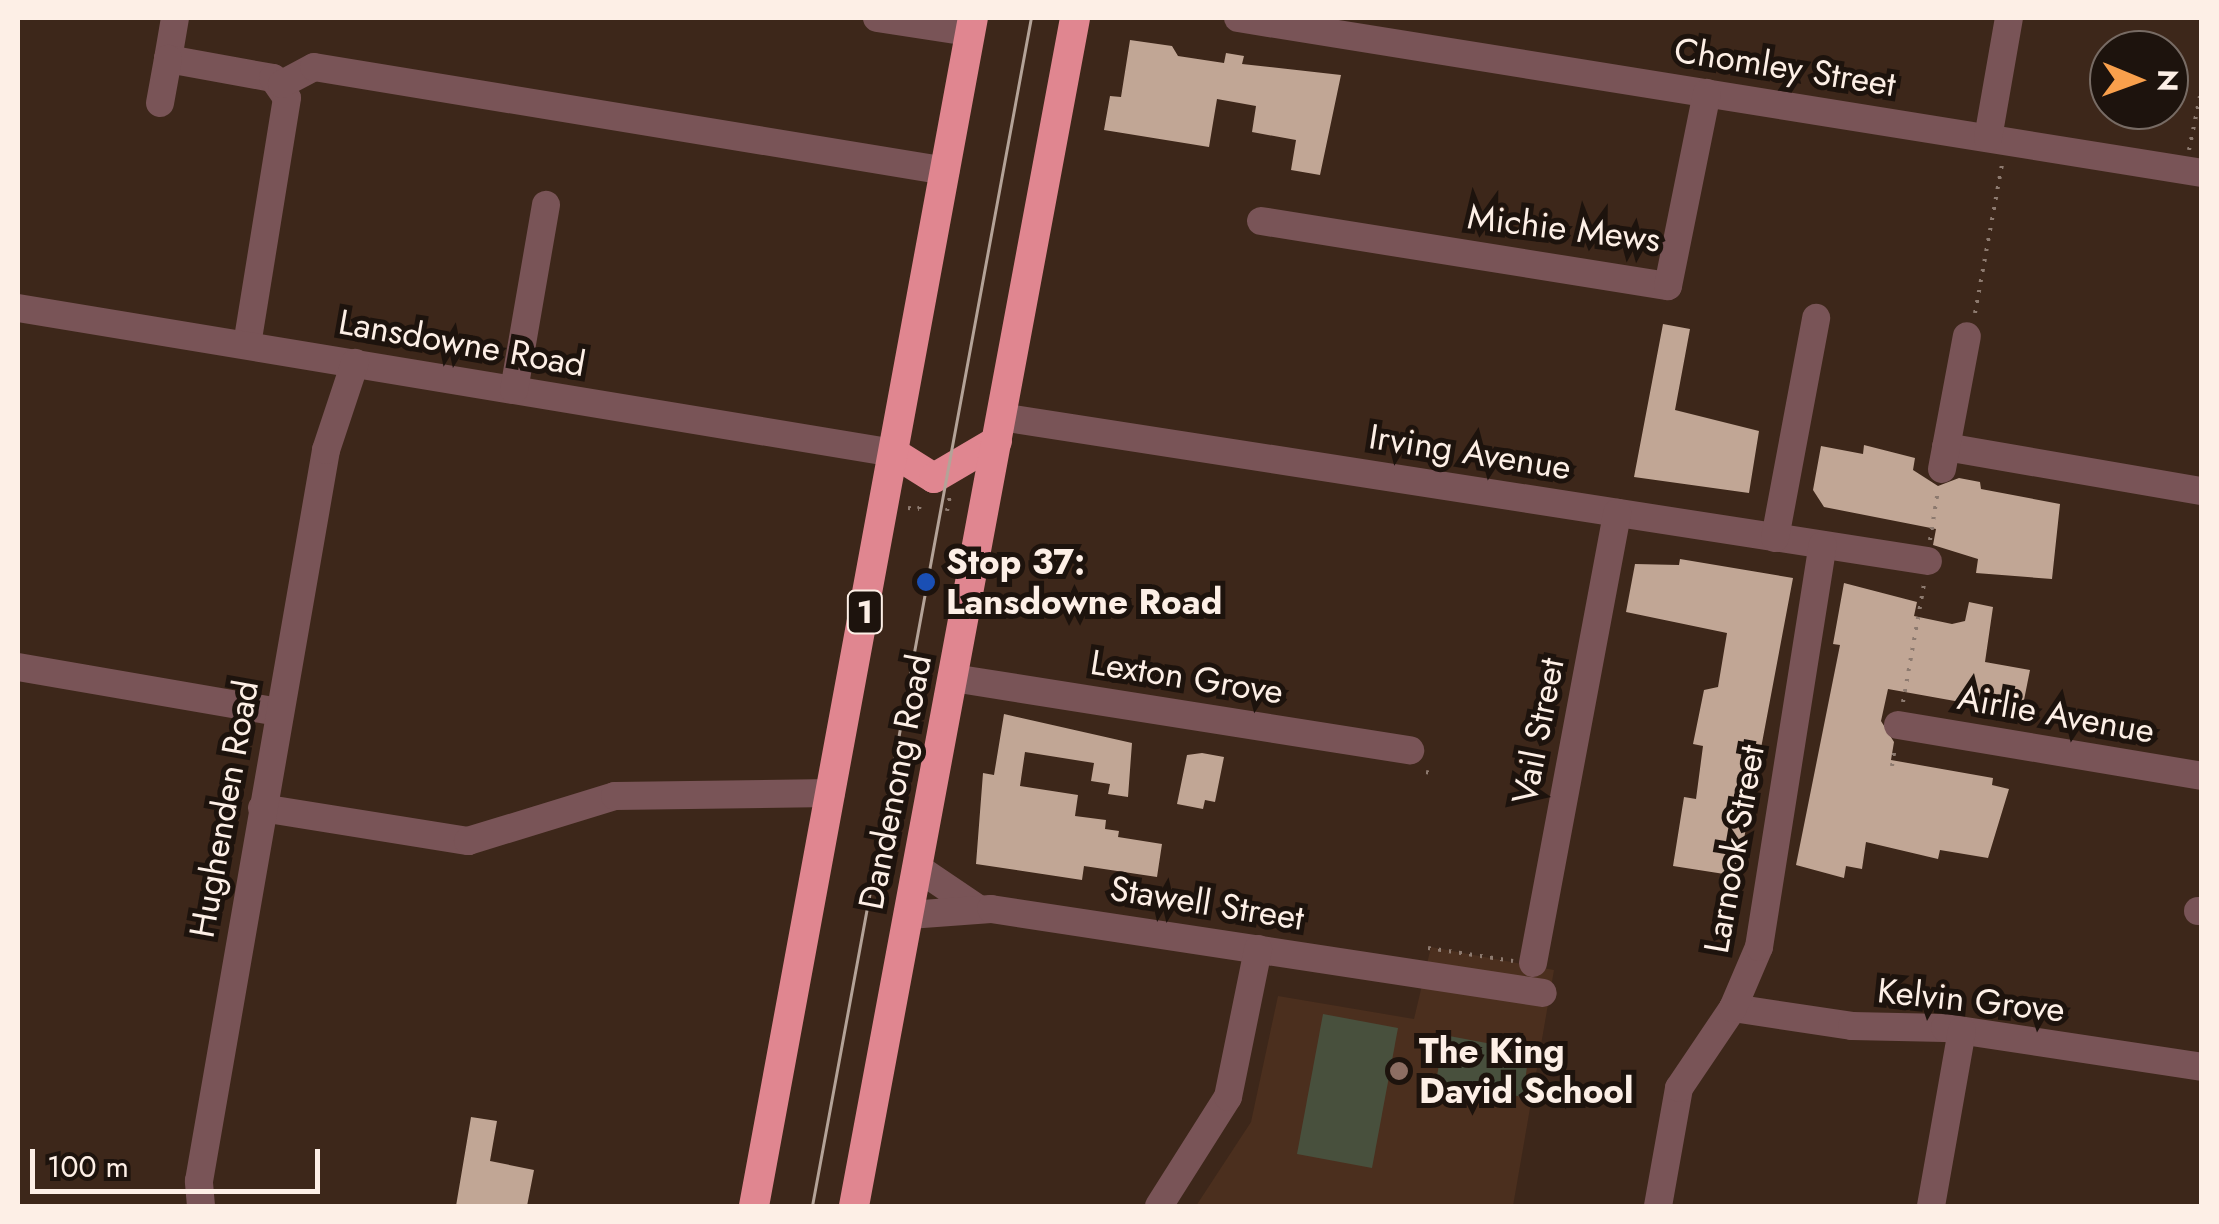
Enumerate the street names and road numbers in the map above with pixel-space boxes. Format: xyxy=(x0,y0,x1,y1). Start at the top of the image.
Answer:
street label: Chomley Street xyxy=(1671,29,1899,105)
street label: Michie Mews xyxy=(1465,195,1663,261)
street label: Lansdowne Road xyxy=(335,301,589,385)
street label: Irving Avenue xyxy=(1366,415,1574,489)
road number: 1 xyxy=(845,585,885,639)
street label: Lexton Grove xyxy=(1088,641,1286,713)
street label: Dandenong Road xyxy=(850,651,940,913)
street label: Vail Street xyxy=(1503,655,1573,807)
street label: Airlie Avenue xyxy=(1954,676,2158,752)
street label: Hughenden Road xyxy=(181,677,267,941)
street label: Larnook Street xyxy=(1695,742,1773,956)
street label: Stawell Street xyxy=(1107,867,1307,939)
street label: Kelvin Grove xyxy=(1875,969,2067,1031)

